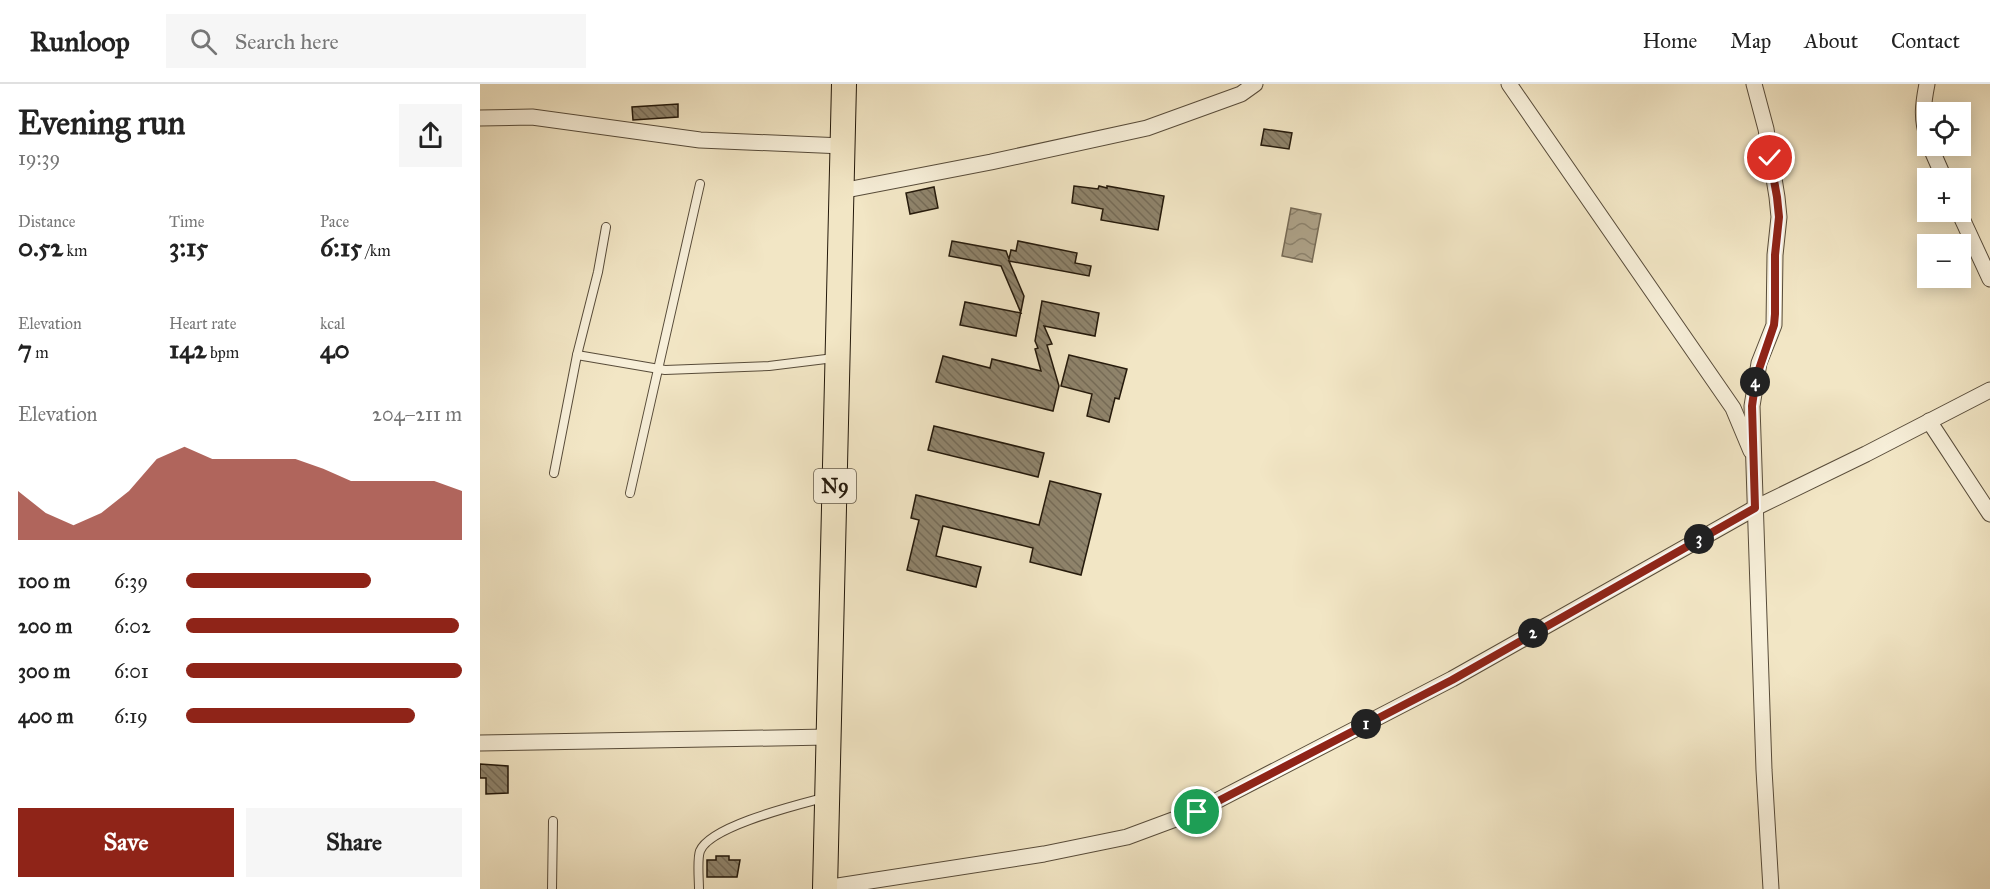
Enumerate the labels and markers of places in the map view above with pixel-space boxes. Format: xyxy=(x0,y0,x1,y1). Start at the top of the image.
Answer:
pin xyxy=(1744,132,1795,183)
pin: 4 xyxy=(1740,367,1770,397)
pin: 3 xyxy=(1684,524,1714,554)
pin: 2 xyxy=(1518,618,1548,648)
pin: 1 xyxy=(1351,709,1381,739)
pin xyxy=(1171,786,1222,837)

